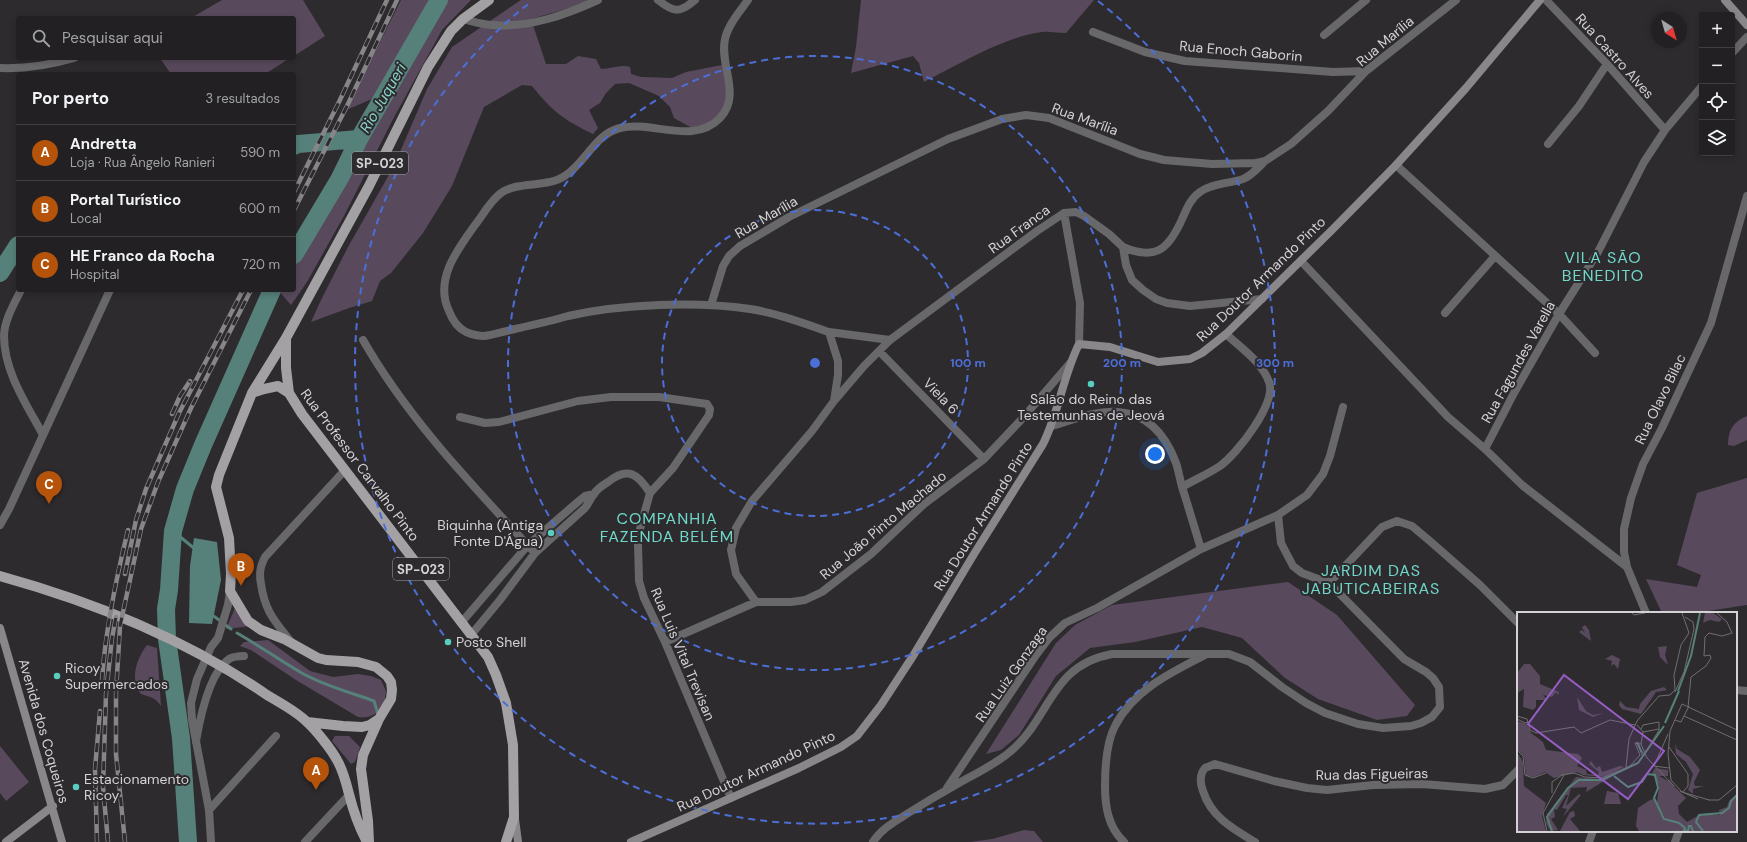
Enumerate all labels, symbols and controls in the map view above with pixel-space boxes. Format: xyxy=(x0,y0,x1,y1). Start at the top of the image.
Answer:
street label: Rua Castro Alves xyxy=(1572,10,1658,102)
street label: Rua Marília xyxy=(1353,12,1417,70)
north arrow xyxy=(1651,12,1687,48)
map controls xyxy=(1699,12,1735,156)
button: + xyxy=(1699,12,1735,48)
search box xyxy=(16,16,296,60)
icon: search xyxy=(30,27,52,49)
text: Pesquisar aqui xyxy=(62,28,163,48)
street label: Rua Enoch Gaborin xyxy=(1179,37,1303,65)
button: − xyxy=(1699,48,1735,84)
water label: Rio Juqueri xyxy=(355,59,411,137)
button: locate xyxy=(1699,84,1735,120)
text: Por perto xyxy=(32,87,109,109)
text: 3 resultados xyxy=(205,90,280,107)
street label: Rua Marília xyxy=(1049,99,1121,139)
button: layers xyxy=(1699,120,1735,156)
text: Andretta xyxy=(70,134,136,154)
text: A xyxy=(40,144,50,161)
text: 590 m xyxy=(240,144,280,161)
road number: SP-023 xyxy=(352,152,408,174)
text: Loja · Rua Ângelo Ranieri xyxy=(70,154,215,171)
text: Portal Turístico xyxy=(70,190,181,210)
street label: Rua Marília xyxy=(731,192,801,242)
text: B xyxy=(41,200,49,217)
text: 600 m xyxy=(239,200,280,217)
street label: Rua Franca xyxy=(985,201,1053,257)
text: Local xyxy=(70,210,102,227)
street label: Rua Doutor Armando Pinto xyxy=(1193,213,1329,345)
text: HE Franco da Rocha xyxy=(70,246,215,266)
district label: VILA SÃO BENEDITO xyxy=(1562,247,1644,286)
text: C xyxy=(40,256,50,273)
text: 720 m xyxy=(242,256,280,273)
text: Hospital xyxy=(70,266,119,283)
street label: Rua Fagundes Varella xyxy=(1477,298,1559,426)
street label: Rua Olavo Bilac xyxy=(1630,351,1690,447)
text: 100 m xyxy=(950,355,986,371)
text: 200 m xyxy=(1103,355,1141,371)
text: 300 m xyxy=(1256,355,1294,371)
centre of rings xyxy=(808,356,822,370)
street label: Viela 6 xyxy=(919,374,963,418)
marker: Salão do Reino das Testemunhas de Jeová xyxy=(1086,379,1096,389)
street label: Rua Professor Carvalho Pinto xyxy=(297,385,423,545)
place label: Salão do Reino das Testemunhas de Jeová xyxy=(1017,390,1165,424)
street label: Rua Doutor Armando Pinto xyxy=(930,438,1036,594)
your location xyxy=(1145,444,1165,464)
street label: Rua João Pinto Machado xyxy=(816,467,950,583)
pin: C xyxy=(36,471,62,504)
district label: COMPANHIA FAZENDA BELÉM xyxy=(600,508,734,547)
place label: Biquinha (Antiga Fonte D'Água) xyxy=(437,516,543,550)
marker: Biquinha (Antiga Fonte D'Água) xyxy=(546,528,556,538)
pin: B xyxy=(228,553,254,586)
road number: SP-023 xyxy=(393,558,449,580)
district label: JARDIM DAS JABUTICABEIRAS xyxy=(1302,560,1440,599)
street label: Rua Luis Vital Trevisan xyxy=(647,585,719,723)
inset map xyxy=(1517,612,1737,832)
street label: Rua Luiz Gonzaga xyxy=(971,623,1051,725)
place label: Posto Shell xyxy=(456,633,526,651)
marker: Posto Shell xyxy=(443,637,453,647)
street label: Avenida dos Coqueiros xyxy=(15,657,73,805)
place label: Ricoy Supermercados xyxy=(65,659,168,693)
marker: Ricoy Supermercados xyxy=(52,671,62,681)
street label: Rua Doutor Armando Pinto xyxy=(674,726,838,816)
pin: A xyxy=(303,757,329,790)
street label: Rua das Figueiras xyxy=(1316,764,1428,784)
place label: Estacionamento Ricoy xyxy=(84,770,189,804)
marker: Estacionamento Ricoy xyxy=(71,782,81,792)

